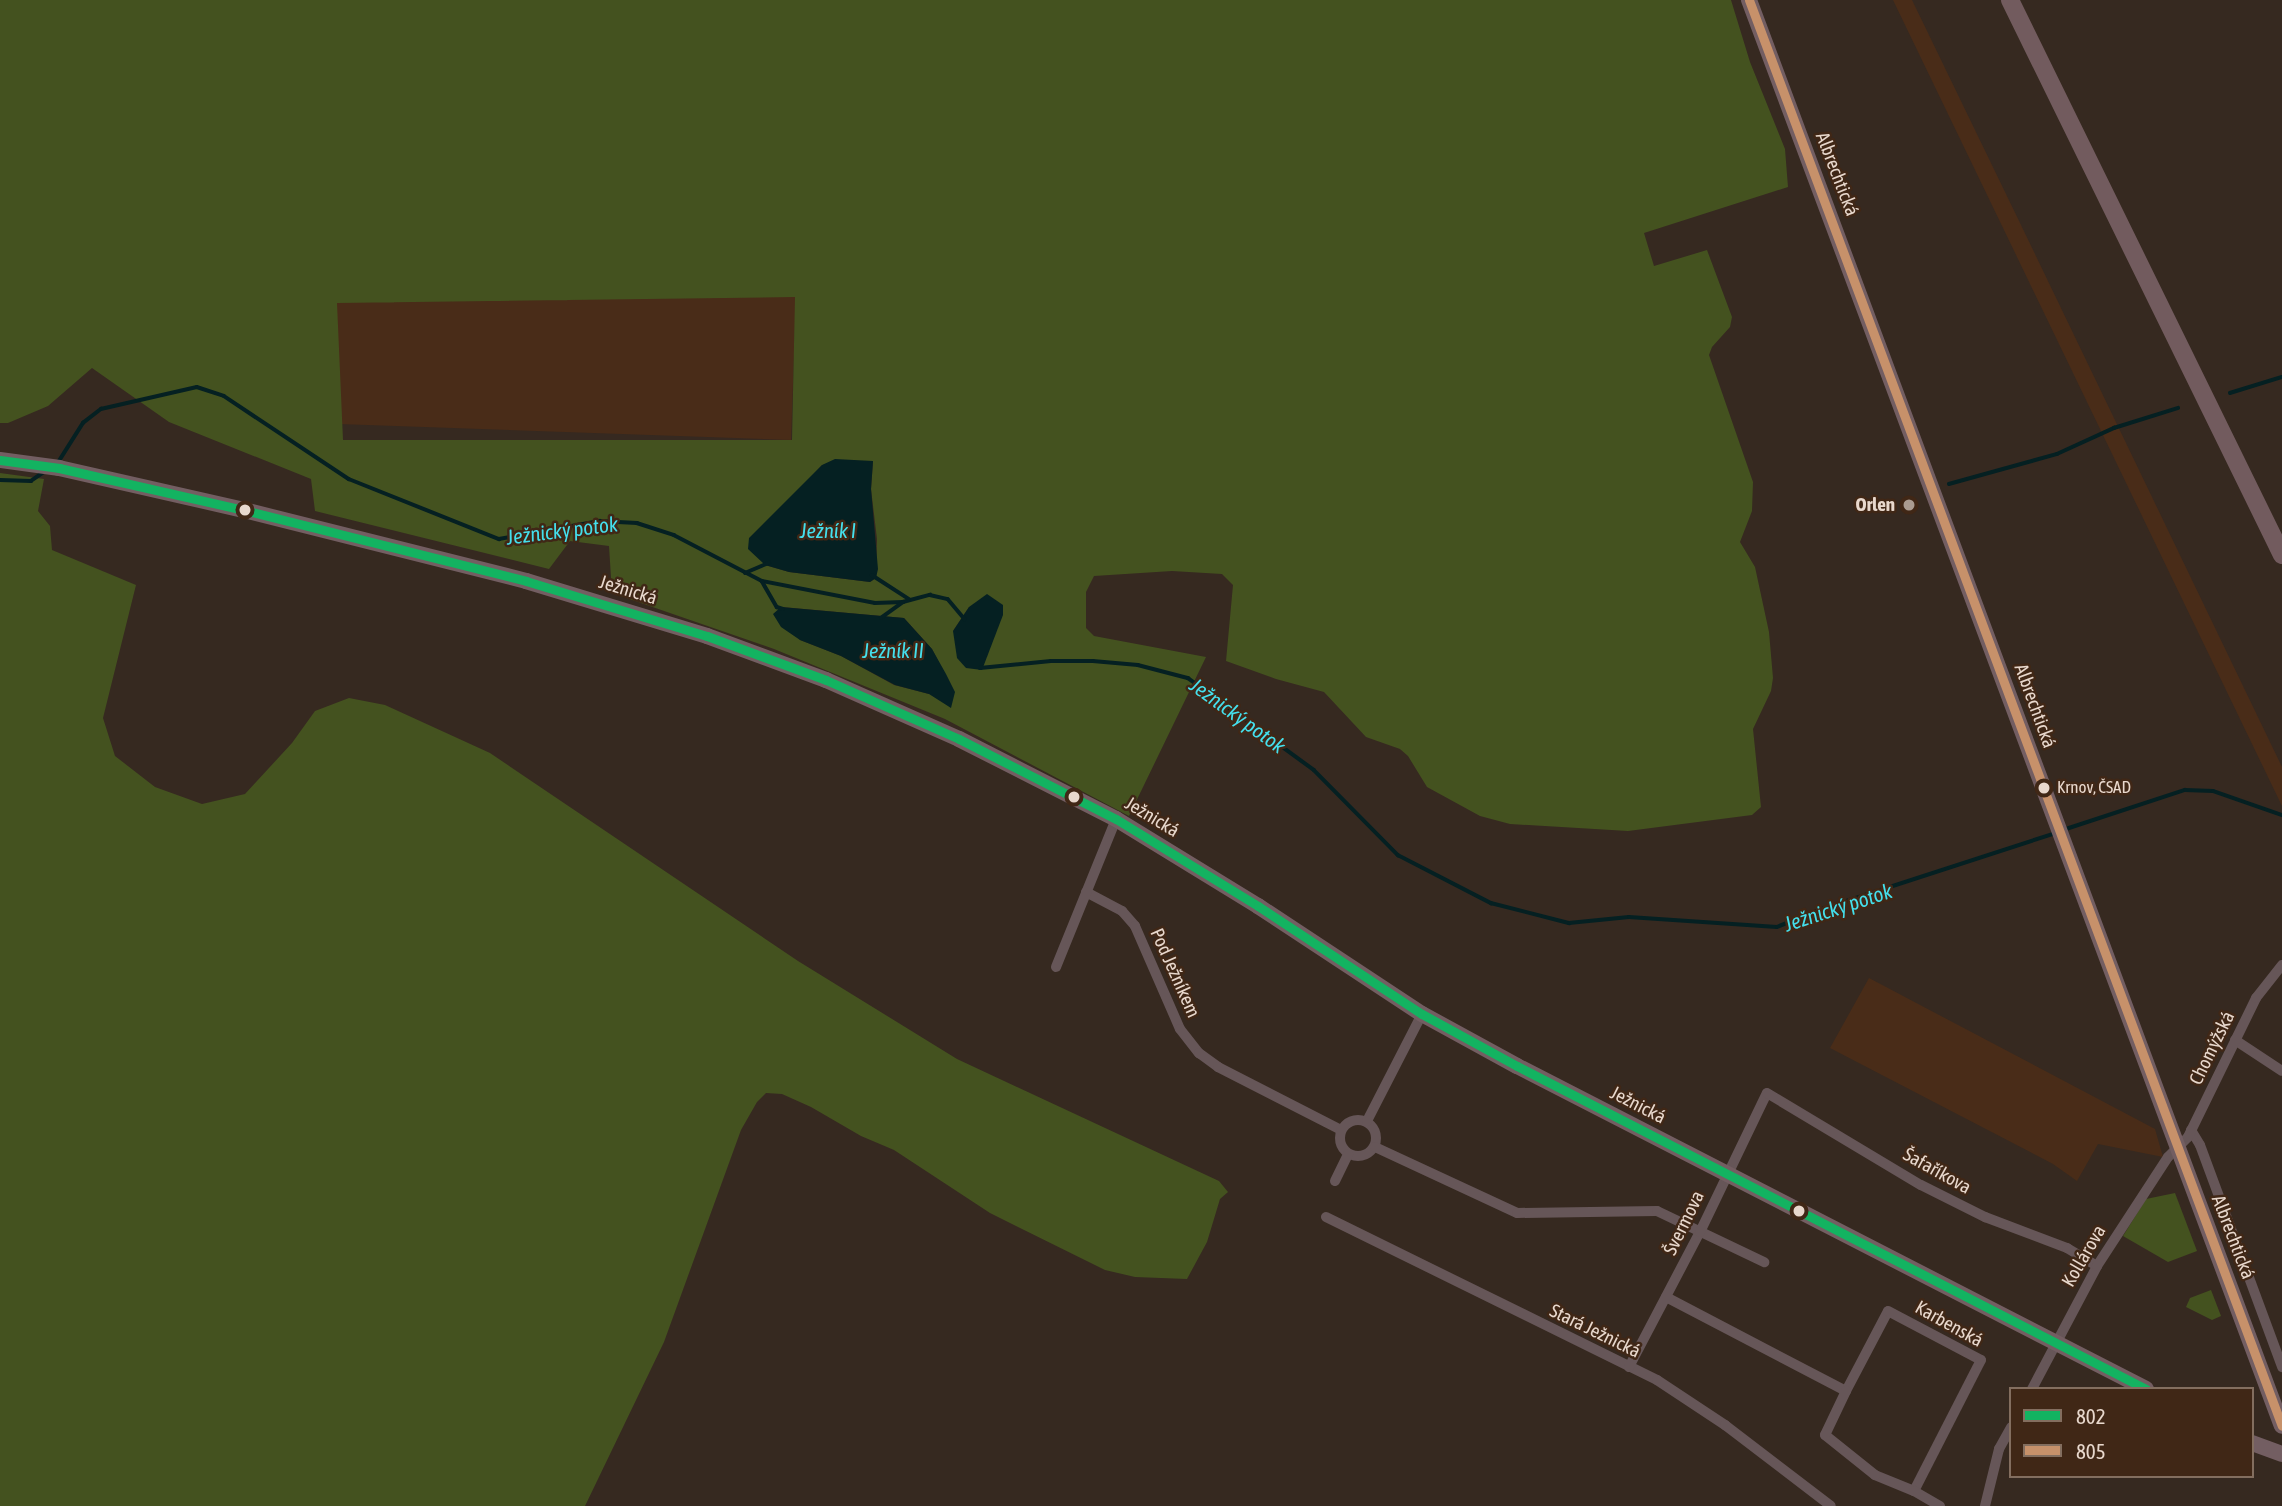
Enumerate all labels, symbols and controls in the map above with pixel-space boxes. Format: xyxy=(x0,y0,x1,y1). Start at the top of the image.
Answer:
street label: Albrechtická xyxy=(1811,129,1863,219)
place label: Orlen xyxy=(1856,494,1895,516)
marker: Orlen xyxy=(1901,497,1917,513)
unlabelled marker xyxy=(238,503,252,517)
water label: Ježnický potok xyxy=(505,511,619,549)
water label: Ježník I xyxy=(800,517,856,543)
street label: Ježnická xyxy=(596,570,660,610)
water label: Ježník II xyxy=(862,637,924,663)
street label: Albrechtická xyxy=(2009,661,2061,751)
water label: Ježnický potok xyxy=(1185,672,1291,758)
place label: Krnov, ČSAD xyxy=(2057,778,2131,798)
marker: Krnov, ČSAD xyxy=(2037,781,2051,795)
unlabelled marker xyxy=(1067,790,1081,804)
street label: Ježnická xyxy=(1121,792,1183,842)
water label: Ježnický potok xyxy=(1781,878,1895,936)
street label: Pod Ježníkem xyxy=(1145,925,1205,1021)
street label: Chomýžská xyxy=(2184,1008,2240,1088)
street label: Ježnická xyxy=(1606,1081,1670,1129)
street label: Šafaříkova xyxy=(1899,1143,1975,1199)
street label: Švermova xyxy=(1659,1187,1709,1259)
street label: Albrechtická xyxy=(2207,1192,2259,1282)
unlabelled marker xyxy=(1792,1204,1806,1218)
street label: Kollárova xyxy=(2057,1221,2111,1291)
street label: Karbenská xyxy=(1911,1296,1987,1352)
street label: Stará Ježnická xyxy=(1546,1299,1644,1363)
legend xyxy=(2009,1387,2254,1478)
text: 802 xyxy=(2076,1404,2106,1428)
text: 805 xyxy=(2076,1439,2106,1463)

